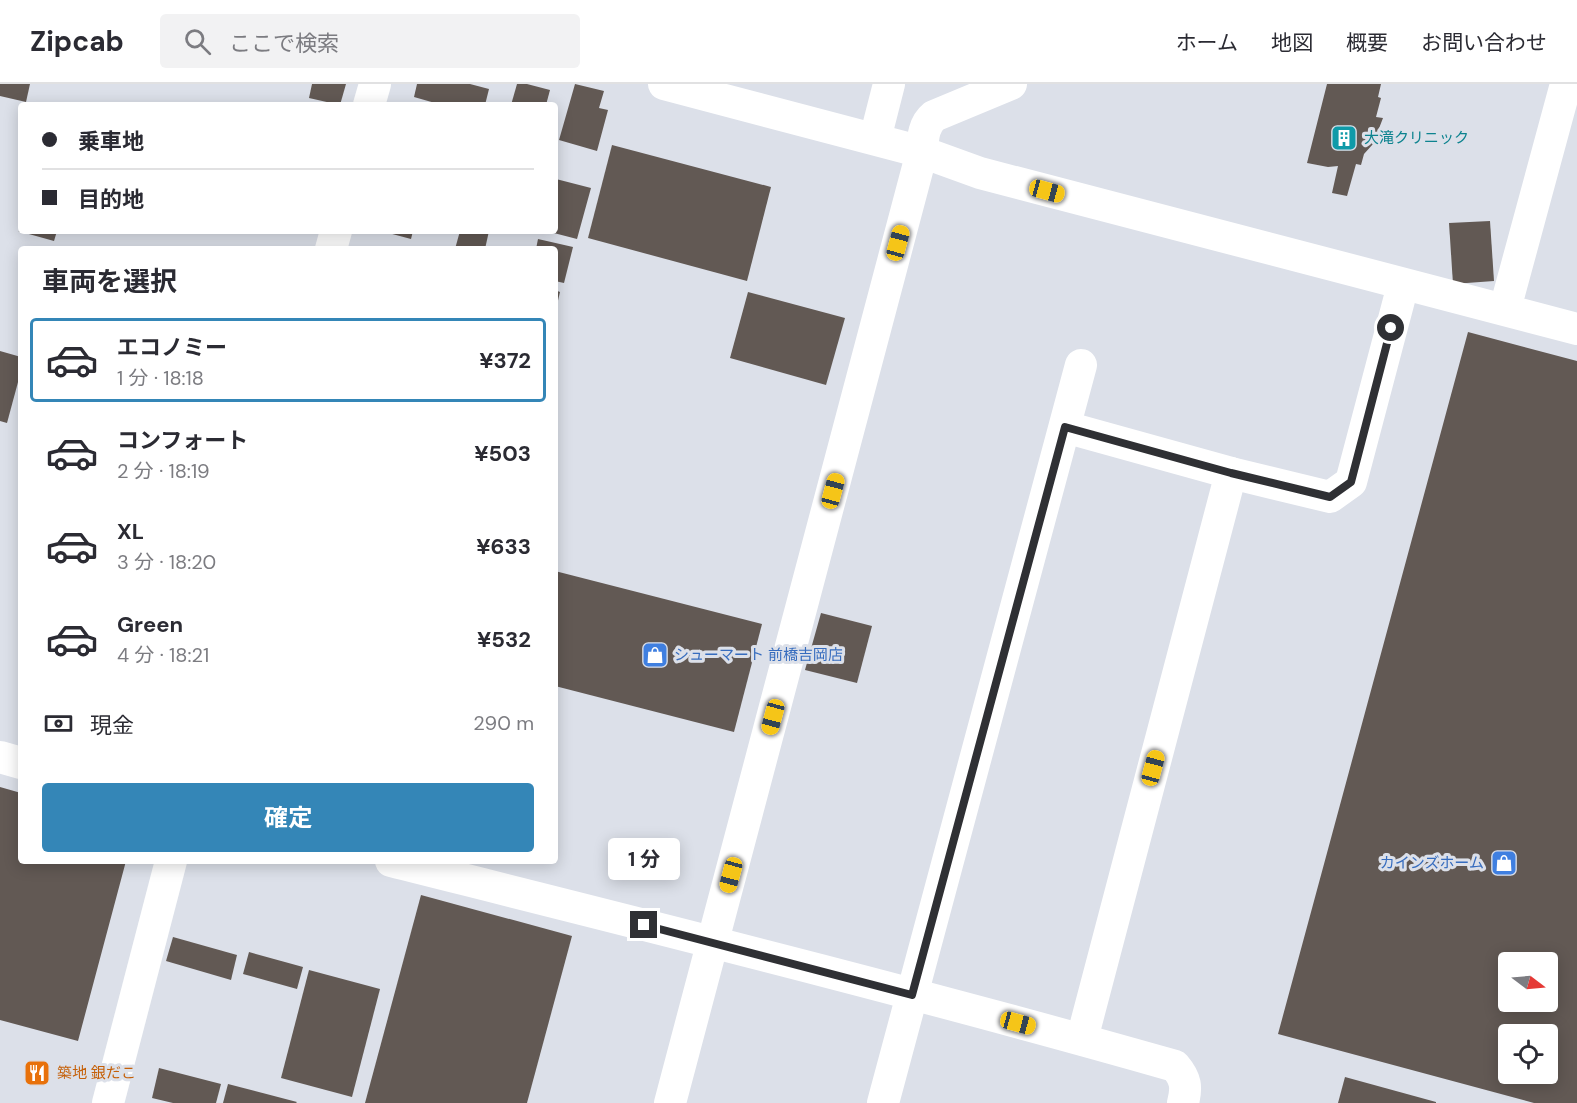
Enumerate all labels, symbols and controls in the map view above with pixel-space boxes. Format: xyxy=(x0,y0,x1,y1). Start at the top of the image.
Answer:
search box xyxy=(160,14,580,68)
text: Zipcab xyxy=(30,23,124,60)
icon: search xyxy=(181,25,214,58)
text: ここで検索 xyxy=(229,29,339,58)
text: ホーム xyxy=(1176,29,1238,57)
text: 地図 xyxy=(1271,29,1313,57)
text: 概要 xyxy=(1346,29,1388,57)
text: お問い合わせ xyxy=(1421,29,1547,57)
building icon: 大滝クリニック xyxy=(1329,123,1359,153)
text: 乗車地 xyxy=(78,127,144,156)
place label: 大滝クリニック xyxy=(1364,128,1469,148)
car xyxy=(1027,178,1067,204)
text: 目的地 xyxy=(78,185,144,214)
car xyxy=(885,223,911,263)
text: 車両を選択 xyxy=(42,264,177,299)
route start xyxy=(1377,314,1404,341)
icon: car xyxy=(45,333,99,387)
text: エコノミー xyxy=(117,333,227,362)
text: ¥372 xyxy=(479,346,531,375)
text: 1 分 · 18:18 xyxy=(117,365,204,391)
icon: car xyxy=(45,426,99,480)
text: コンフォート xyxy=(117,426,248,455)
text: ¥503 xyxy=(474,439,531,468)
text: 2 分 · 18:19 xyxy=(117,458,210,484)
car xyxy=(820,471,846,511)
text: XL xyxy=(117,517,144,546)
icon: car xyxy=(45,519,99,573)
text: ¥633 xyxy=(476,532,531,561)
text: 3 分 · 18:20 xyxy=(117,549,216,575)
text: Green xyxy=(117,610,183,639)
icon: car xyxy=(45,612,99,666)
text: ¥532 xyxy=(477,625,531,654)
shop icon: シューマート 前橋吉岡店 xyxy=(640,640,670,670)
text: 4 分 · 18:21 xyxy=(117,642,209,668)
place label: シューマート 前橋吉岡店 xyxy=(674,645,843,665)
car xyxy=(760,697,786,737)
icon: cash xyxy=(42,707,75,740)
text: 290 m xyxy=(473,710,534,736)
text: 現金 xyxy=(90,711,134,740)
car xyxy=(1140,748,1166,788)
button: 確定 xyxy=(42,783,534,852)
callout: 1 分 xyxy=(608,838,680,880)
text: 1 分 xyxy=(628,846,660,872)
shop icon: カインズホーム xyxy=(1489,848,1519,878)
place label: カインズホーム xyxy=(1380,853,1484,873)
car xyxy=(718,855,744,895)
route end xyxy=(630,911,657,938)
north arrow xyxy=(1498,952,1558,1012)
map controls xyxy=(1498,952,1558,1084)
car xyxy=(998,1010,1038,1036)
button: locate xyxy=(1498,1024,1558,1084)
restaurant icon: 築地 銀だこ xyxy=(22,1058,52,1088)
place label: 築地 銀だこ xyxy=(57,1063,136,1083)

